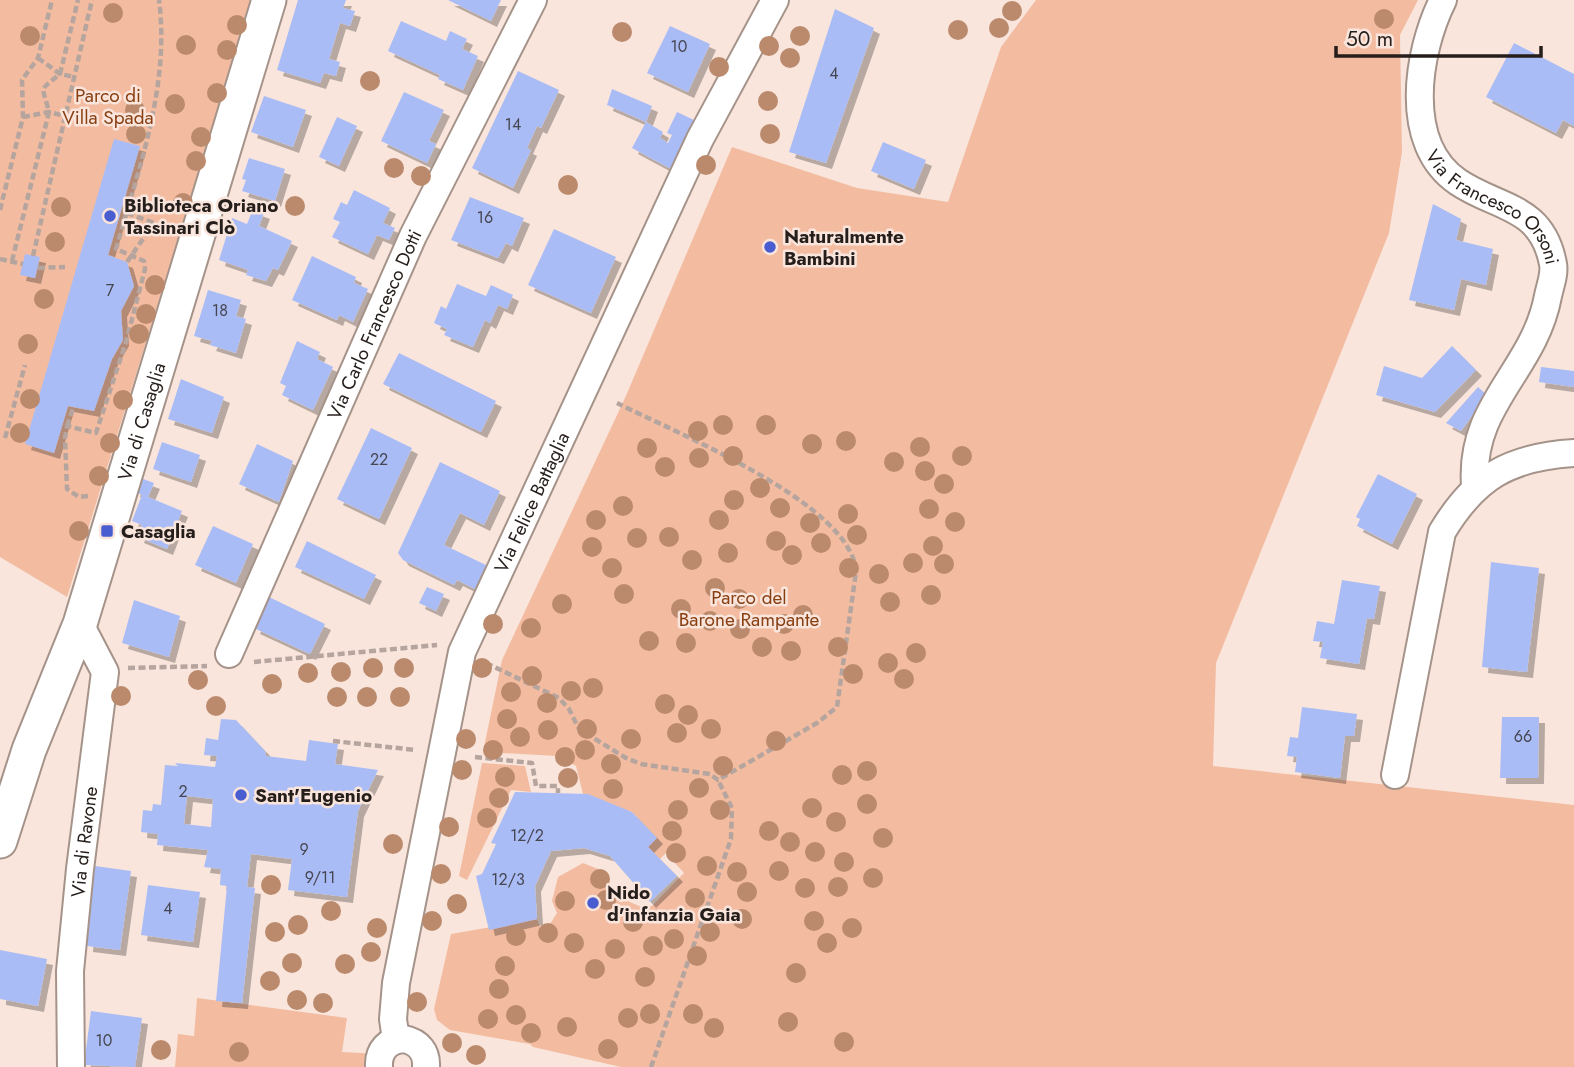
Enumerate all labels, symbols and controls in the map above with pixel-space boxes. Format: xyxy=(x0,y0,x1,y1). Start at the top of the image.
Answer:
scale bar xyxy=(1336,14,1541,58)
text: 50 m xyxy=(1346,24,1393,54)
house number: 10 xyxy=(671,35,687,58)
house number: 4 xyxy=(829,62,839,85)
park label: Parco di Villa Spada xyxy=(62,82,154,131)
house number: 14 xyxy=(505,113,521,136)
street label: Via Francesco Orsoni xyxy=(1419,145,1566,267)
place label: Biblioteca Oriano Tassinari Clò xyxy=(124,192,278,241)
house number: 16 xyxy=(477,206,493,229)
marker: Biblioteca Oriano Tassinari Clò xyxy=(102,208,118,224)
place label: Naturalmente Bambini xyxy=(784,223,904,272)
street label: Via Carlo Francesco Dotti xyxy=(321,225,428,424)
marker: Naturalmente Bambini xyxy=(762,239,778,255)
house number: 7 xyxy=(106,279,115,302)
house number: 18 xyxy=(212,299,228,322)
street label: Via di Casaglia xyxy=(111,359,172,484)
street label: Via Felice Battaglia xyxy=(488,428,576,577)
house number: 22 xyxy=(370,448,388,471)
place label: Casaglia xyxy=(121,518,196,545)
marker: Casaglia xyxy=(99,523,115,539)
park label: Parco del Barone Rampante xyxy=(679,584,820,633)
house number: 66 xyxy=(1514,725,1532,748)
house number: 2 xyxy=(178,780,188,803)
place label: Sant'Eugenio xyxy=(255,782,372,809)
street label: Via di Ravone xyxy=(64,784,104,899)
marker: Sant'Eugenio xyxy=(233,787,249,803)
house number: 12/2 xyxy=(510,824,544,847)
house number: 9 xyxy=(299,838,309,861)
house number: 9/11 xyxy=(305,866,335,889)
house number: 12/3 xyxy=(491,868,525,891)
place label: Nido d'infanzia Gaia xyxy=(607,879,741,928)
marker: Nido d'infanzia Gaia xyxy=(585,895,601,911)
house number: 4 xyxy=(163,897,173,920)
house number: 10 xyxy=(96,1029,112,1052)

